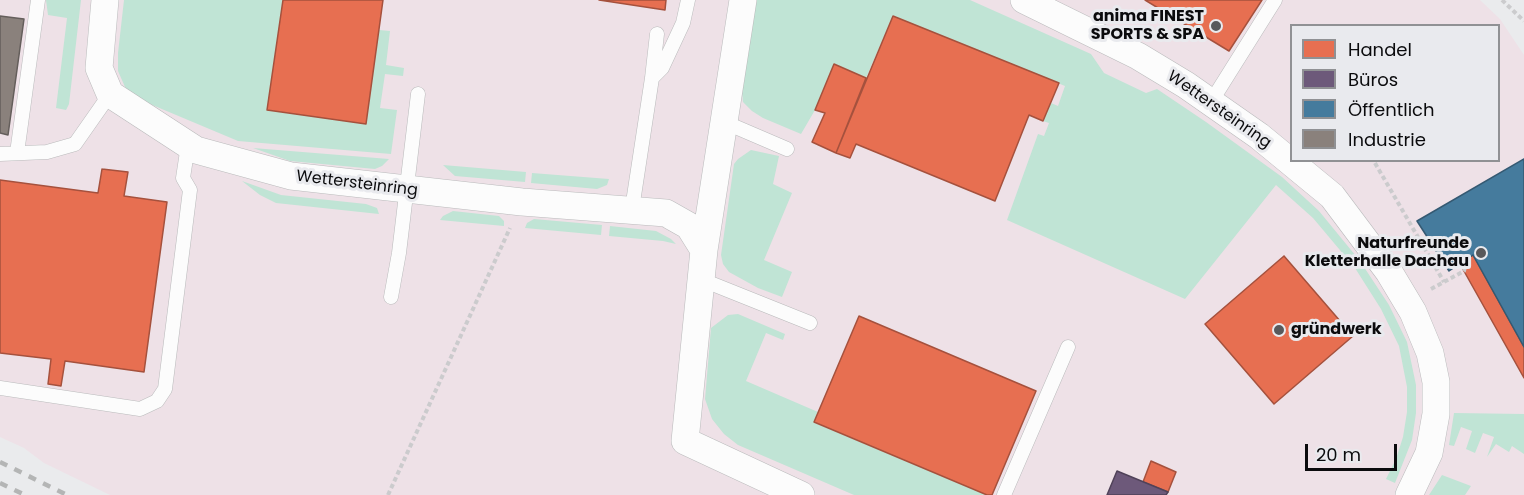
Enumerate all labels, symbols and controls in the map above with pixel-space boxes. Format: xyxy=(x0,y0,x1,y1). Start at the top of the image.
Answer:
place label: anima FINEST SPORTS & SPA xyxy=(1091,7,1204,45)
marker: anima FINEST SPORTS & SPA xyxy=(1209,19,1223,33)
legend xyxy=(1290,24,1500,162)
text: Handel xyxy=(1348,37,1412,62)
street label: Wettersteinring xyxy=(1163,67,1275,153)
text: Büros xyxy=(1348,67,1398,92)
text: Öffentlich xyxy=(1348,97,1435,122)
text: Industrie xyxy=(1348,127,1426,152)
street label: Wettersteinring xyxy=(295,167,419,201)
place label: Naturfreunde Kletterhalle Dachau xyxy=(1305,234,1469,272)
marker: Naturfreunde Kletterhalle Dachau xyxy=(1474,246,1488,260)
place label: gründwerk xyxy=(1291,320,1382,340)
marker: gründwerk xyxy=(1272,323,1286,337)
scale bar xyxy=(1308,432,1400,470)
text: 20 m xyxy=(1316,442,1361,467)

